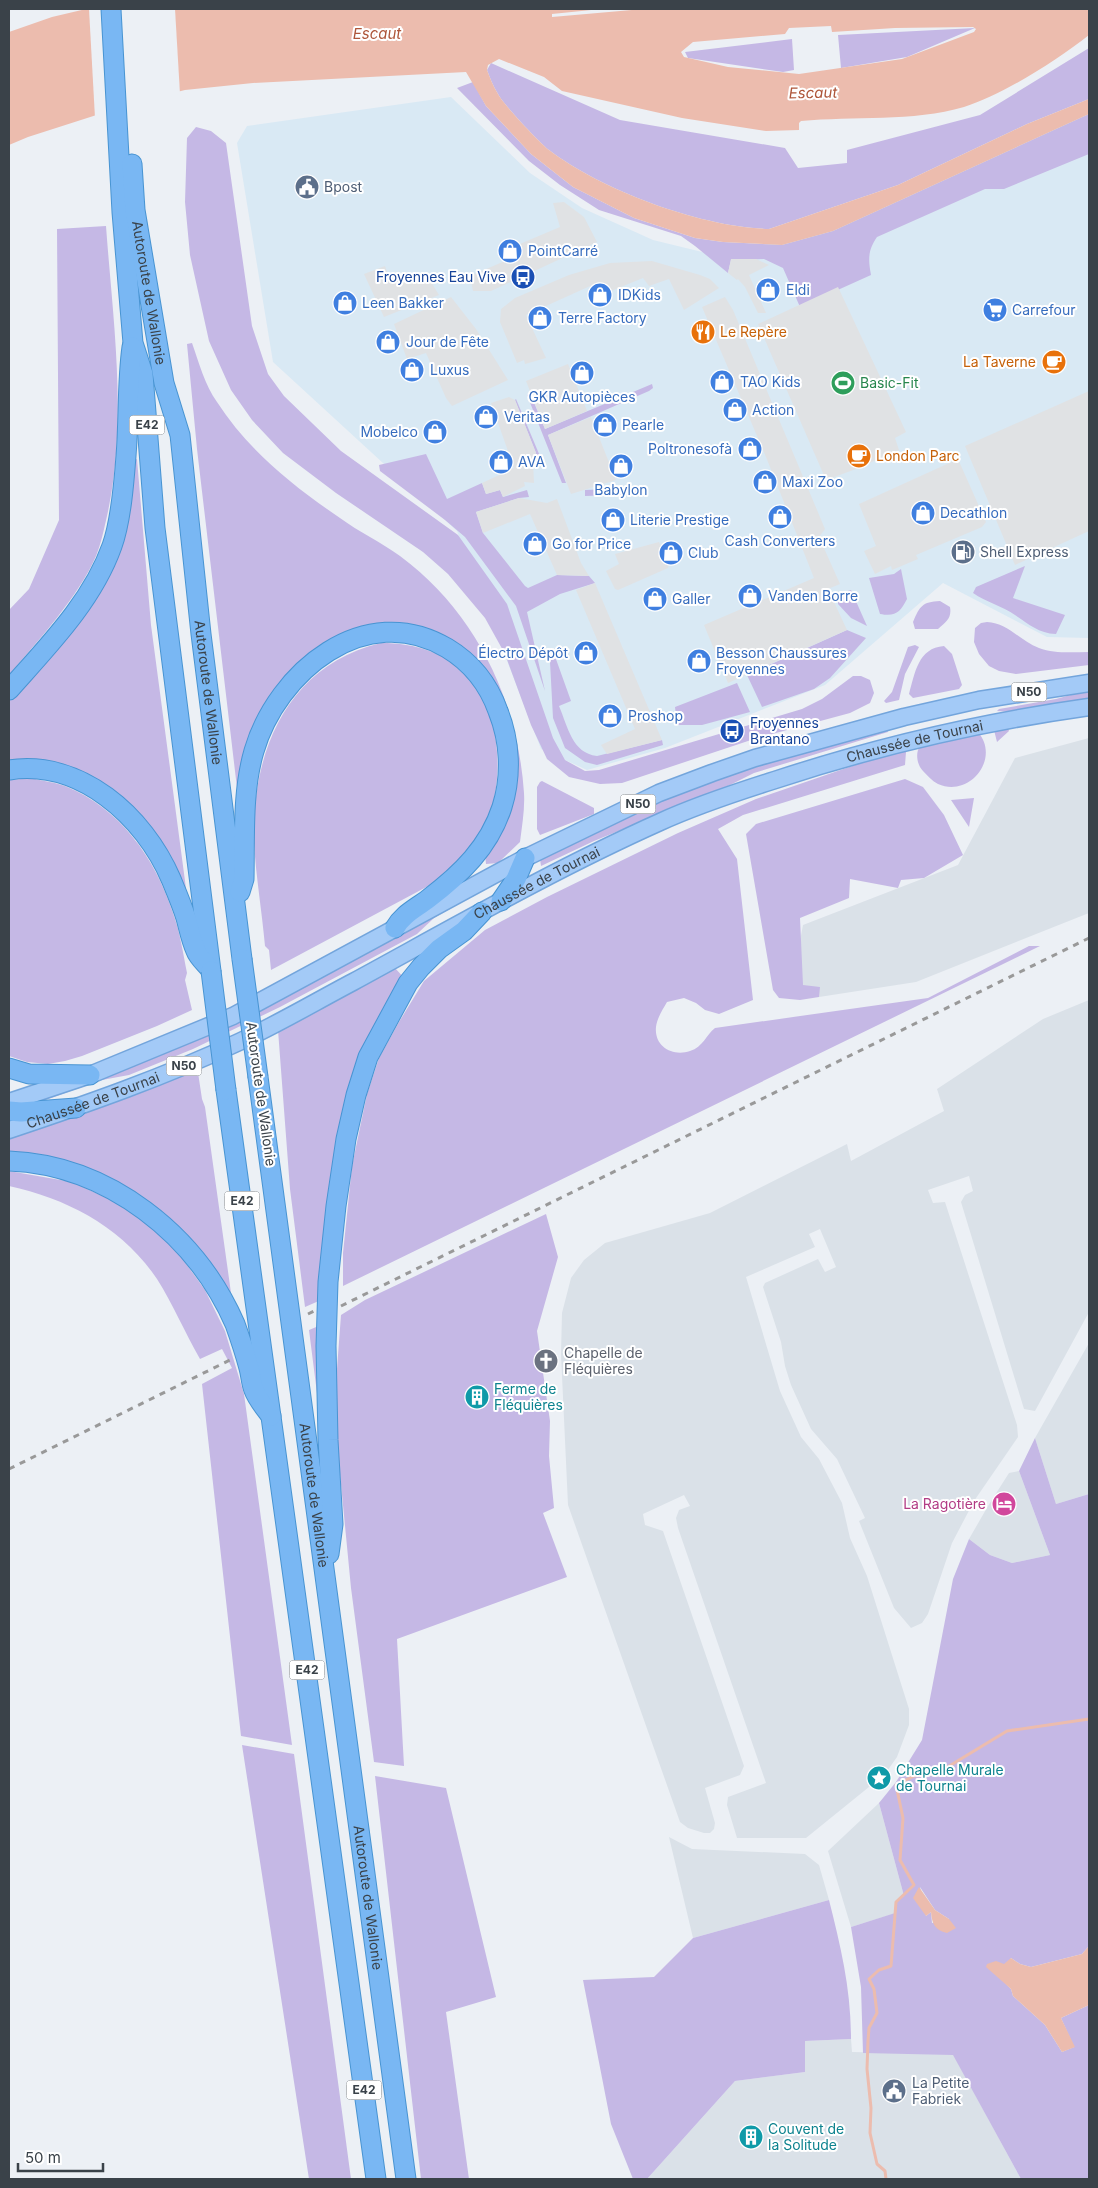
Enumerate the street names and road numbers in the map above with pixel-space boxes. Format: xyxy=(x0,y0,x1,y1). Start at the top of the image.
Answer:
street label: Autoroute de Wallonie xyxy=(129,219,170,366)
road number: E42 xyxy=(130,416,164,434)
street label: Autoroute de Wallonie xyxy=(192,619,226,766)
road number: N50 xyxy=(1012,682,1046,702)
street label: Chaussée de Tournai xyxy=(844,716,984,766)
road number: N50 xyxy=(620,794,656,814)
street label: Chaussée de Tournai xyxy=(470,843,602,922)
street label: Autoroute de Wallonie xyxy=(243,1021,280,1167)
road number: N50 xyxy=(166,1056,202,1076)
street label: Chaussée de Tournai xyxy=(24,1068,162,1132)
road number: E42 xyxy=(224,1192,260,1210)
street label: Autoroute de Wallonie xyxy=(297,1422,333,1569)
road number: E42 xyxy=(290,1660,324,1680)
street label: Autoroute de Wallonie xyxy=(351,1824,387,1971)
road number: E42 xyxy=(346,2080,382,2100)

